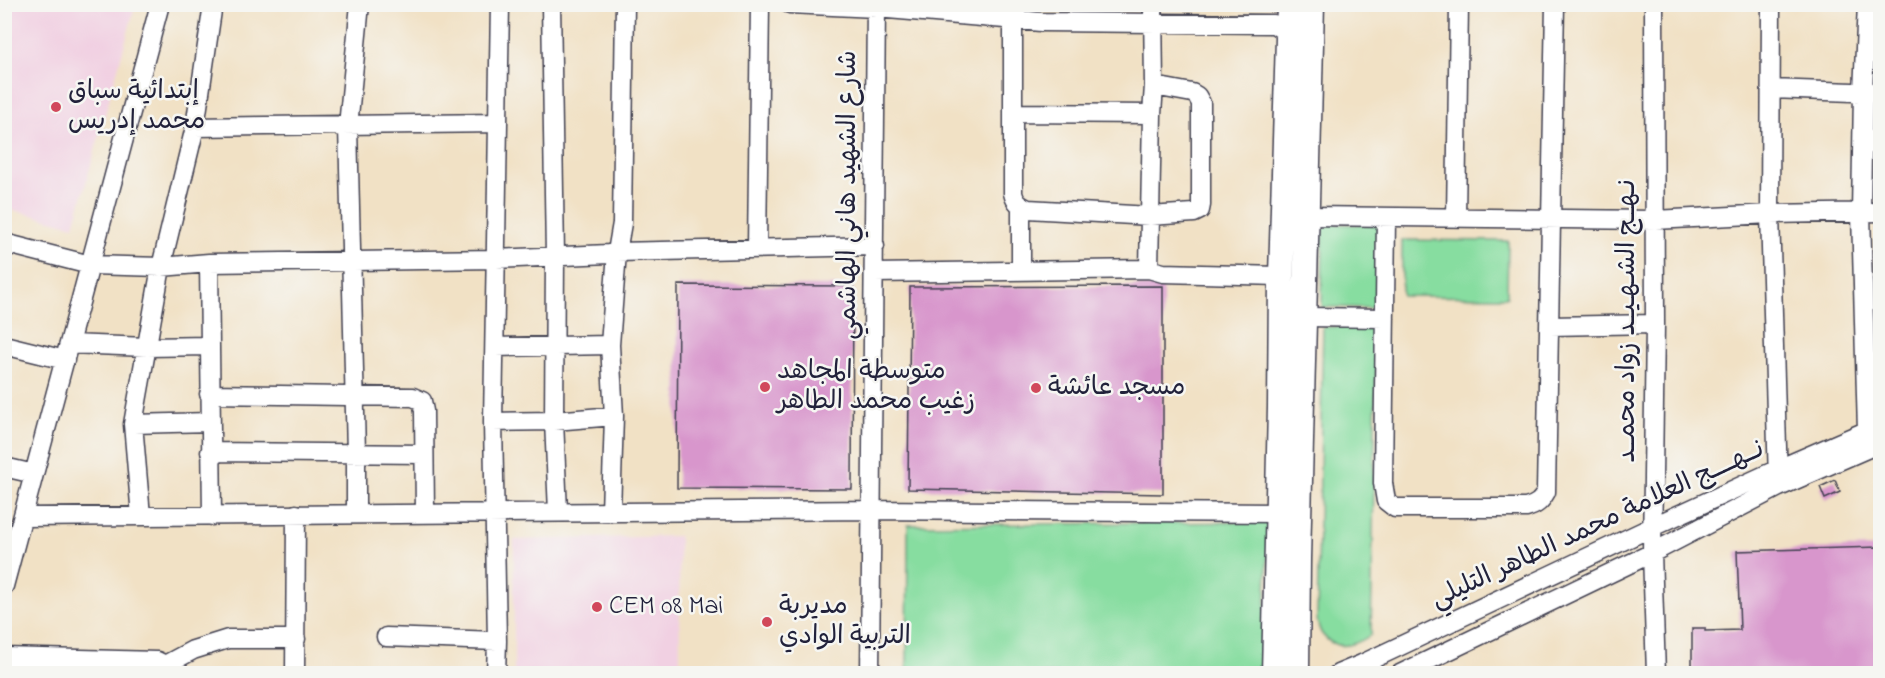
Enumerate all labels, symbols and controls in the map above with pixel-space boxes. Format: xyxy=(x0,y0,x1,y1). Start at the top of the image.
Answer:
street label: شارع الشهيد هاني الهاشمي xyxy=(830,50,869,340)
place label: إبتدائية سباق محمد إدريس xyxy=(68,73,205,141)
marker: إبتدائية سباق محمد إدريس xyxy=(49,100,63,114)
street label: نـهــج الشـهـيــد زواد محمــد xyxy=(1609,179,1647,463)
place label: متوسطة المجاهد زغيب محمد الطاهر xyxy=(775,353,975,421)
place label: مسجد عائشة xyxy=(1048,369,1185,407)
marker: متوسطة المجاهد زغيب محمد الطاهر xyxy=(758,380,772,394)
marker: مسجد عائشة xyxy=(1029,381,1043,395)
street label: نــهــــج العلامة محمد الطاهر التليلي xyxy=(1425,431,1771,620)
place label: CEM 08 Mai xyxy=(609,588,723,626)
place label: مديربة التربية الوادي xyxy=(779,588,911,656)
marker: CEM 08 Mai xyxy=(590,600,604,614)
marker: مديربة التربية الوادي xyxy=(760,615,774,629)

